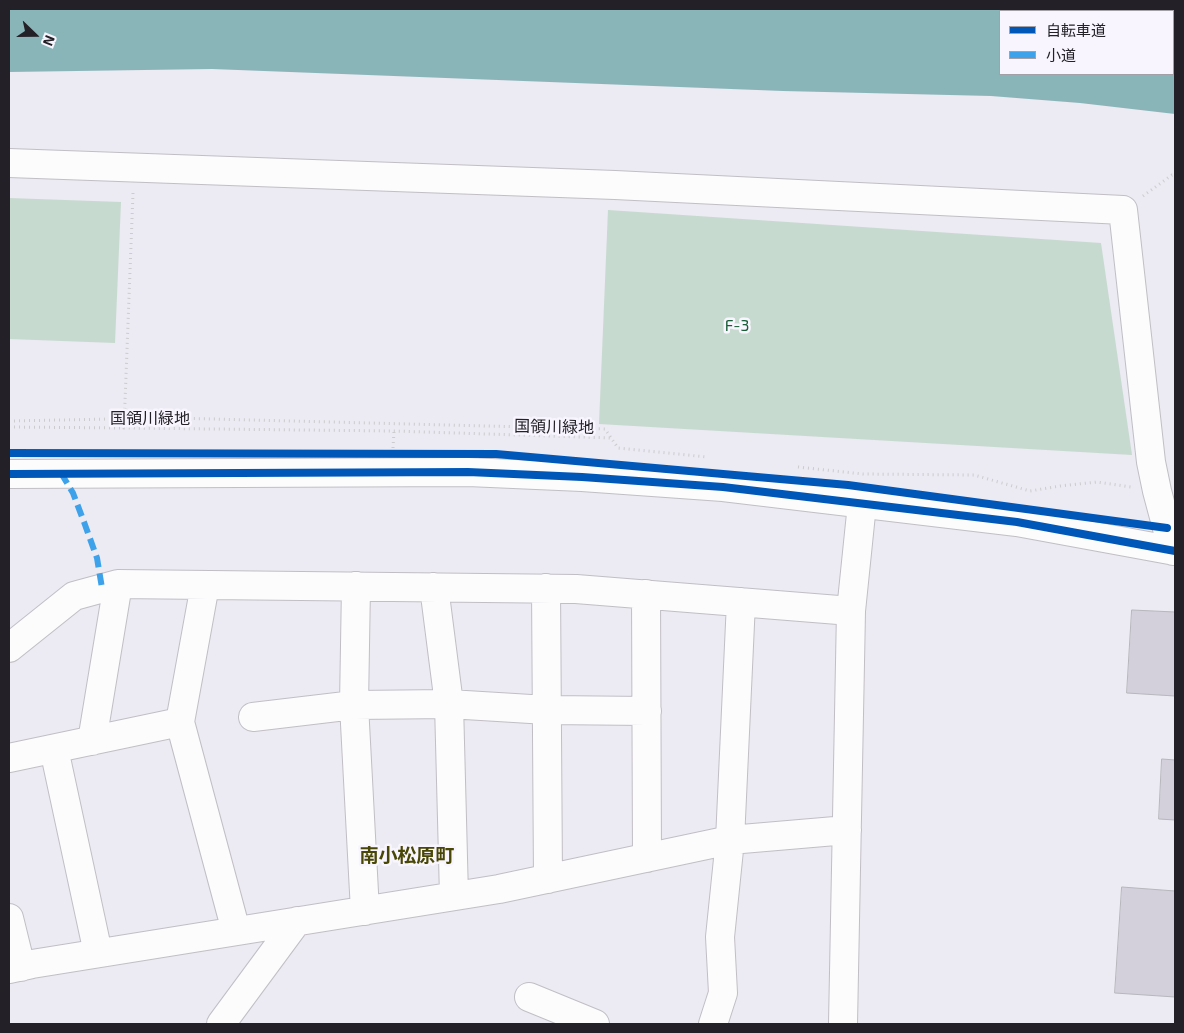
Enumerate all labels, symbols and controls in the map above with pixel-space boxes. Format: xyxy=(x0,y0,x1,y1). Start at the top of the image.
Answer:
north arrow xyxy=(10,10,60,60)
legend xyxy=(999,10,1174,75)
text: 自転車道 xyxy=(1046,21,1106,39)
text: N xyxy=(40,33,59,49)
text: 小道 xyxy=(1046,46,1076,64)
park label: F-3 xyxy=(725,316,749,336)
street label: 国領川緑地 xyxy=(110,409,190,429)
street label: 国領川緑地 xyxy=(514,417,594,437)
district label: 南小松原町 xyxy=(360,845,454,867)

